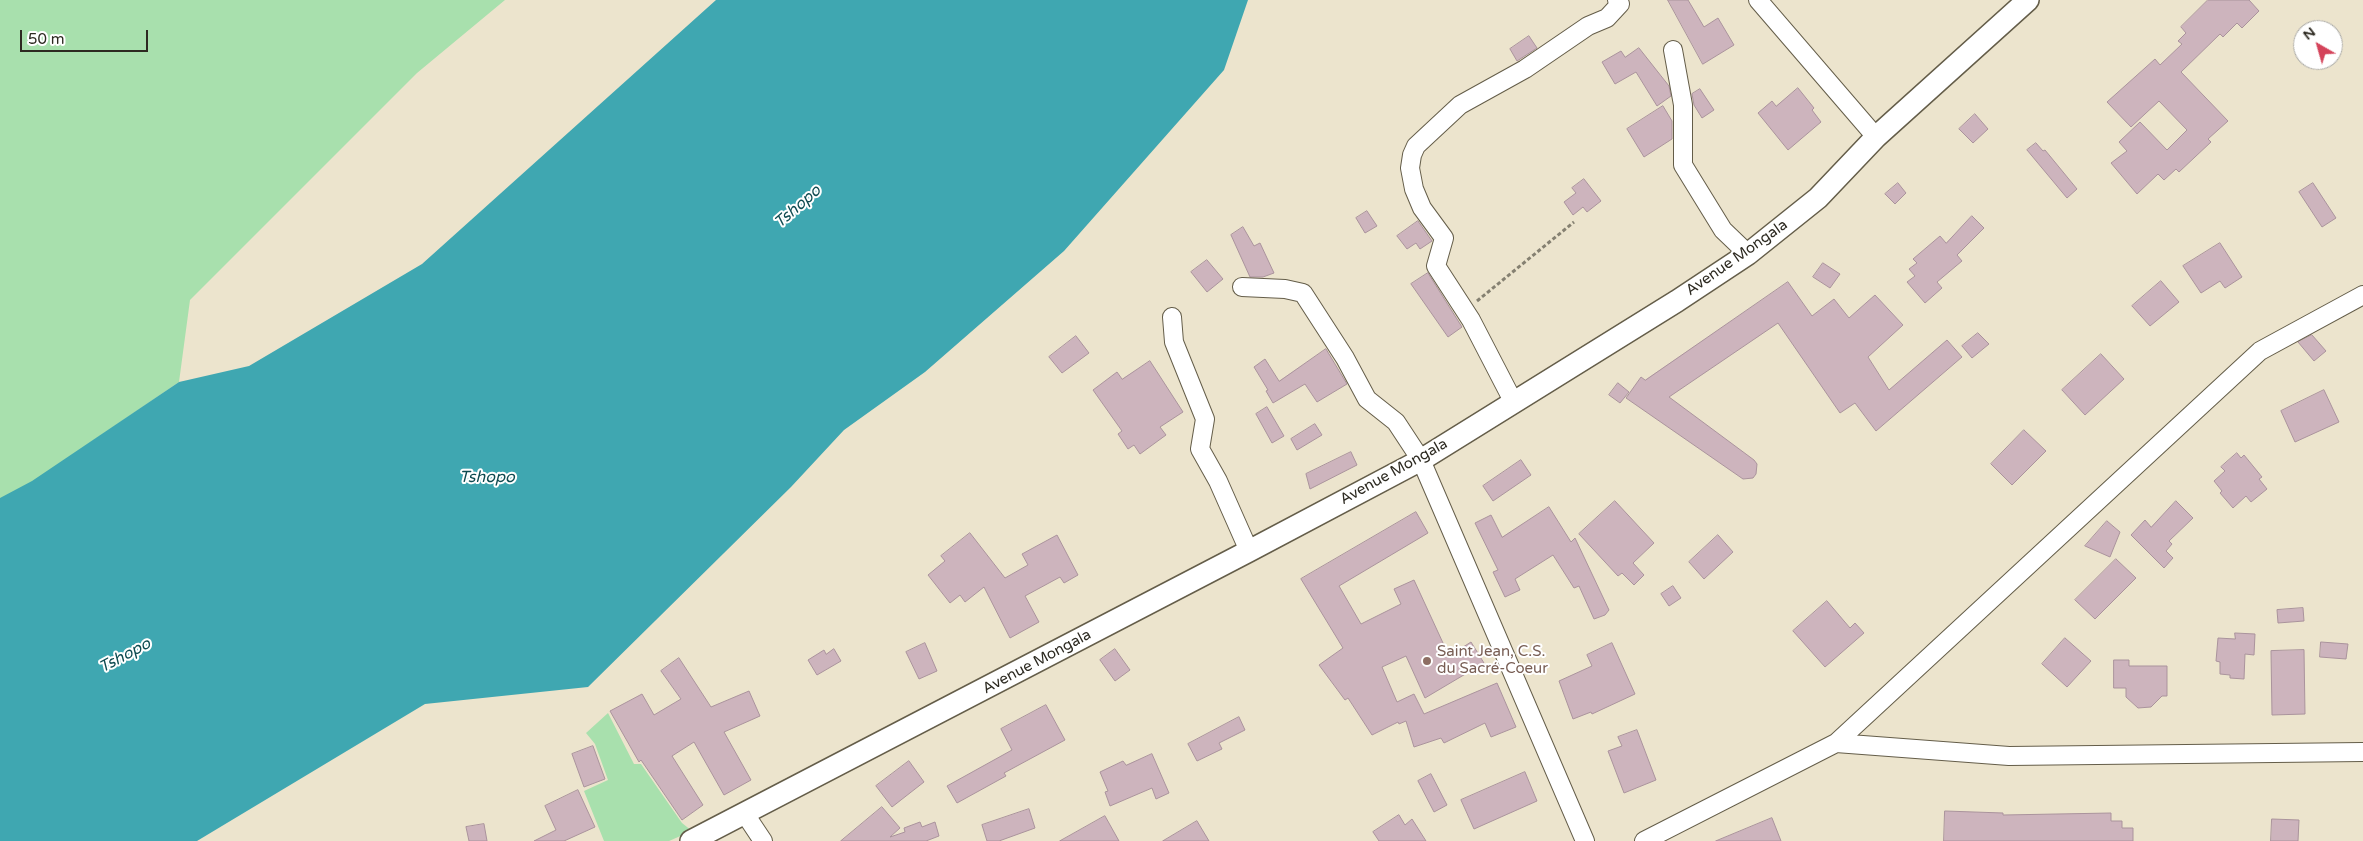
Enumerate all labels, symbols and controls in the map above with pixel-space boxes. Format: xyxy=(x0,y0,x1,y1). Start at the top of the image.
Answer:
scale bar xyxy=(22,20,150,52)
north arrow xyxy=(2293,20,2343,70)
text: N xyxy=(2299,23,2319,44)
text: 50 m xyxy=(28,30,65,48)
water label: Tshopo xyxy=(771,182,825,232)
street label: Avenue Mongala xyxy=(1683,216,1791,300)
street label: Avenue Mongala xyxy=(1337,435,1451,509)
water label: Tshopo xyxy=(459,468,515,488)
street label: Avenue Mongala xyxy=(980,626,1094,698)
water label: Tshopo xyxy=(96,634,154,678)
place label: Saint Jean, C.S. du Sacré-Coeur xyxy=(1437,643,1548,678)
marker: Saint Jean, C.S. du Sacré-Coeur xyxy=(1421,655,1433,667)

